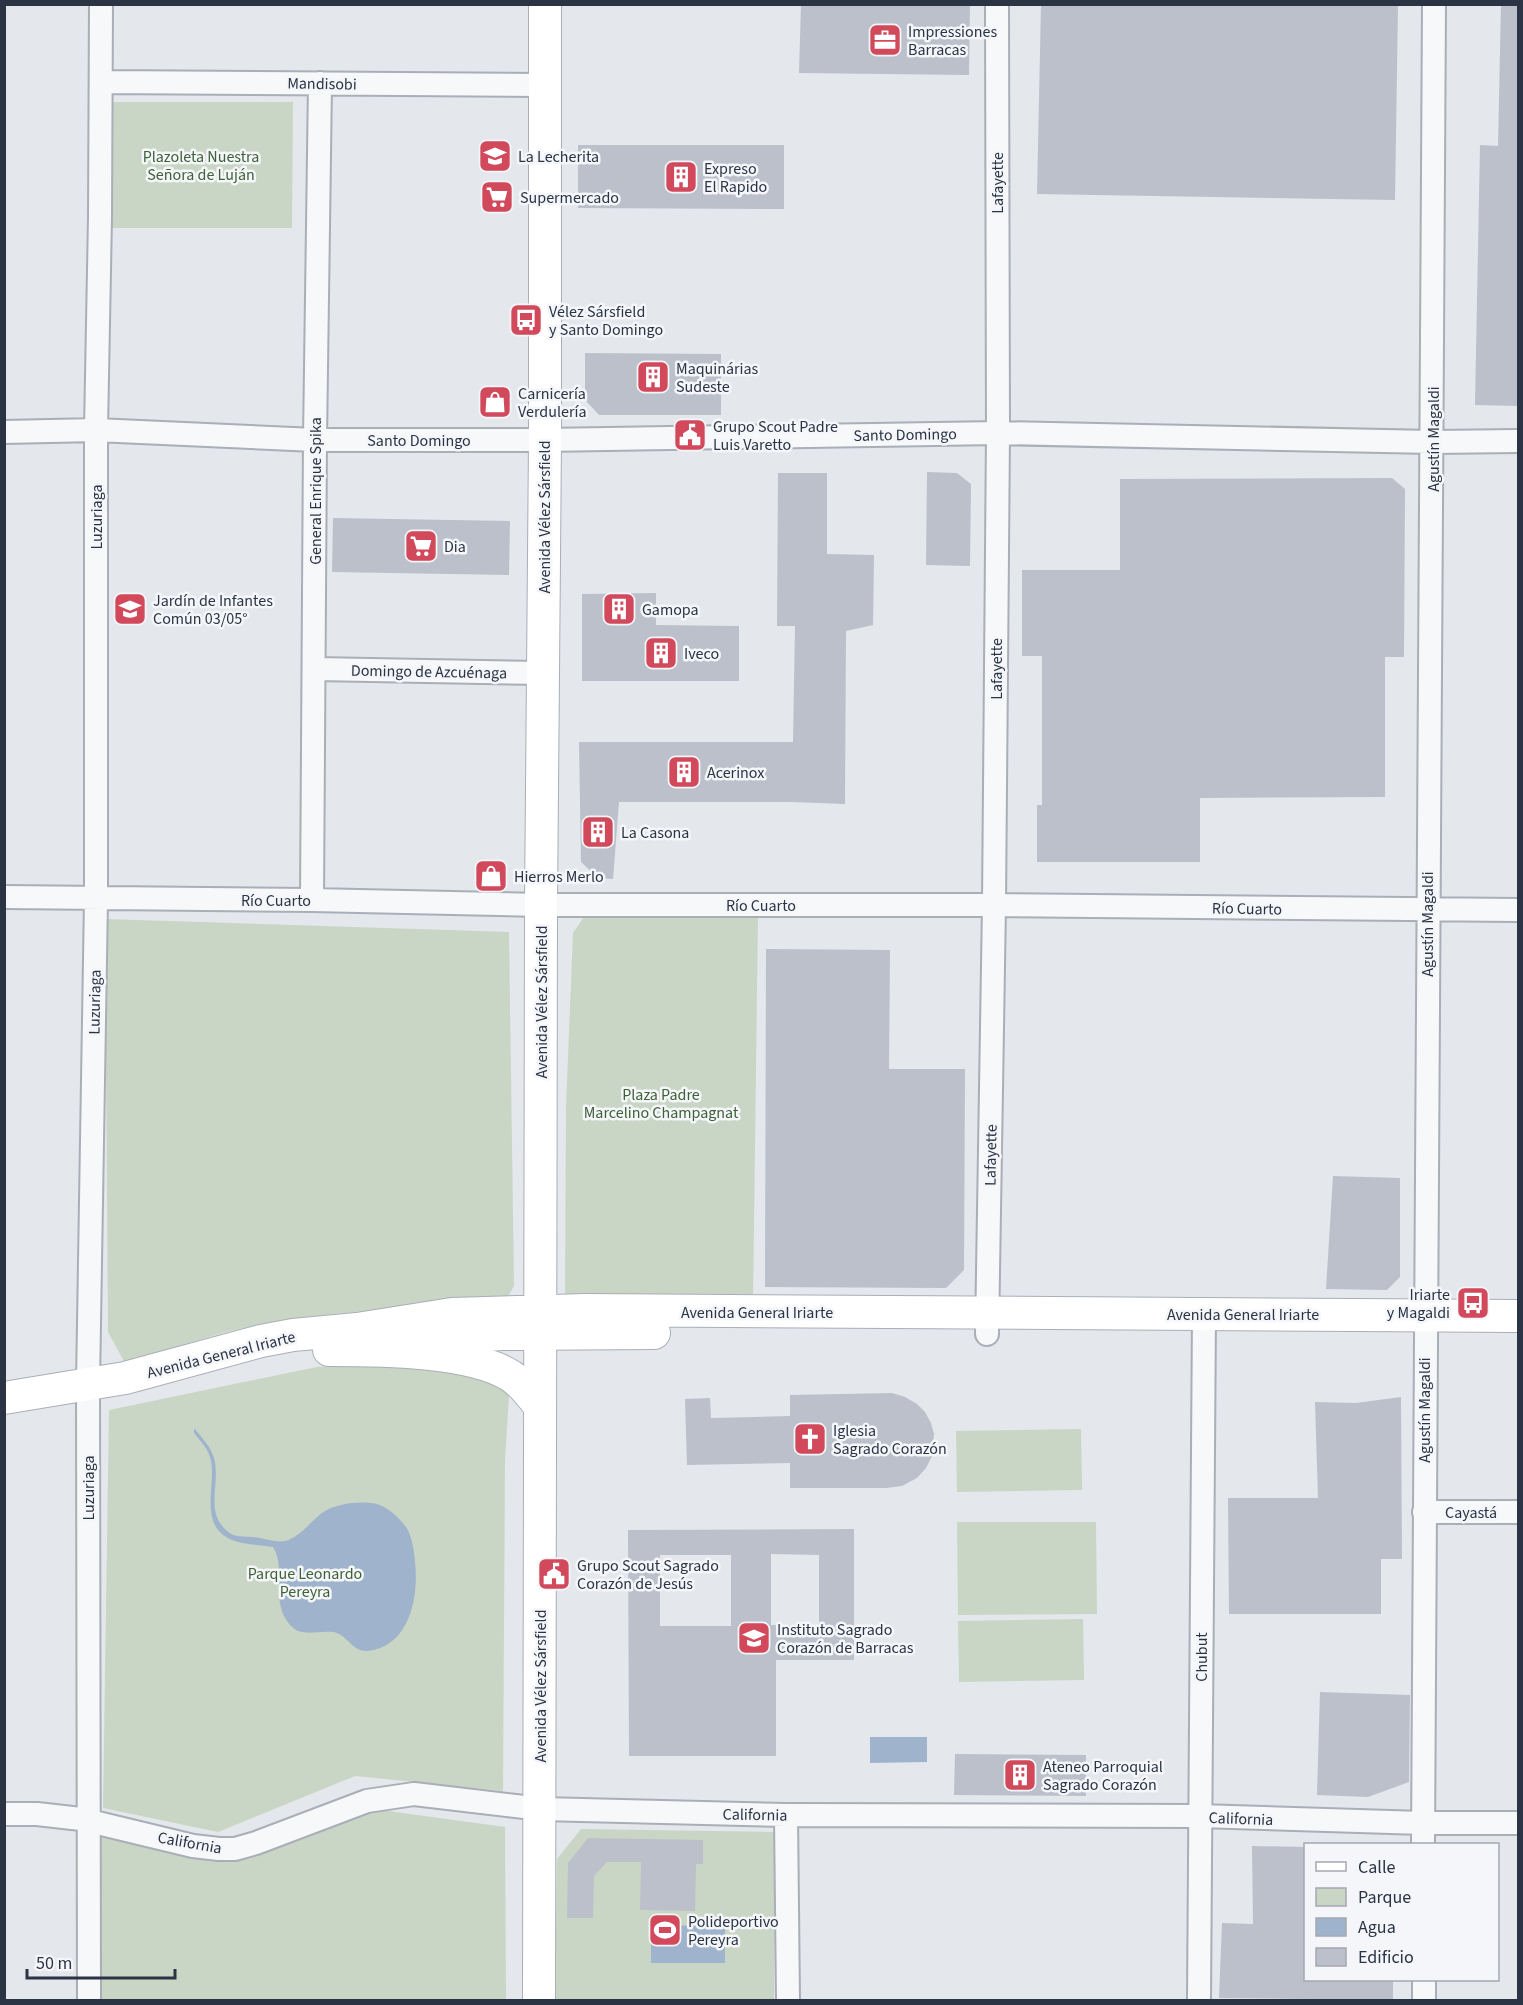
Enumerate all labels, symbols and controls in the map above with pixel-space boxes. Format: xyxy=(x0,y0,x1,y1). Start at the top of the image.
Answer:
place label: Impressiones Barracas xyxy=(908,21,997,61)
office icon: Impressiones Barracas xyxy=(867,22,903,58)
street label: Mandisobi xyxy=(287,72,357,96)
school or university icon: La Lecherita xyxy=(477,138,513,174)
park label: Plazoleta Nuestra Señora de Luján xyxy=(143,146,259,186)
place label: La Lecherita xyxy=(518,146,599,168)
street label: Lafayette xyxy=(987,152,1009,214)
place label: Expreso El Rapido xyxy=(704,158,767,198)
building icon: Expreso El Rapido xyxy=(663,159,699,195)
supermarket icon: Supermercado xyxy=(479,179,515,215)
place label: Supermercado xyxy=(520,187,619,209)
place label: Vélez Sársfield y Santo Domingo xyxy=(549,301,663,341)
bus stop icon: Vélez Sársfield y Santo Domingo xyxy=(508,302,544,338)
place label: Maquinárias Sudeste xyxy=(676,358,759,398)
building icon: Maquinárias Sudeste xyxy=(635,359,671,395)
place label: Carnicería Verdulería xyxy=(518,383,586,423)
shop icon: Carnicería Verdulería xyxy=(477,384,513,420)
street label: Agustín Magaldi xyxy=(1423,386,1445,492)
place label: Grupo Scout Padre Luis Varetto xyxy=(713,416,838,456)
street label: General Enrique Spika xyxy=(305,417,327,565)
public building icon: Grupo Scout Padre Luis Varetto xyxy=(672,417,708,453)
street label: Santo Domingo xyxy=(853,423,957,447)
street label: Santo Domingo xyxy=(367,430,471,452)
street label: Avenida Vélez Sársfield xyxy=(534,440,556,594)
street label: Luzuriaga xyxy=(86,484,108,550)
supermarket icon: Dia xyxy=(403,528,439,564)
place label: Dia xyxy=(444,536,466,558)
place label: Jardín de Infantes Común 03/05° xyxy=(153,590,273,630)
school or university icon: Jardín de Infantes Común 03/05° xyxy=(112,591,148,627)
building icon: Gamopa xyxy=(601,591,637,627)
place label: Gamopa xyxy=(642,599,699,621)
building icon: Iveco xyxy=(643,635,679,671)
street label: Lafayette xyxy=(986,638,1008,700)
place label: Iveco xyxy=(684,643,719,665)
street label: Domingo de Azcuénaga xyxy=(351,660,507,684)
building icon: Acerinox xyxy=(666,754,702,790)
place label: Acerinox xyxy=(707,762,764,784)
building icon: La Casona xyxy=(580,814,616,850)
place label: La Casona xyxy=(621,822,689,844)
shop icon: Hierros Merlo xyxy=(473,858,509,894)
place label: Hierros Merlo xyxy=(514,866,604,888)
street label: Agustín Magaldi xyxy=(1417,871,1439,977)
street label: Río Cuarto xyxy=(241,890,311,912)
street label: Río Cuarto xyxy=(726,895,796,917)
street label: Río Cuarto xyxy=(1212,897,1282,921)
street label: Avenida Vélez Sársfield xyxy=(531,925,553,1079)
street label: Luzuriaga xyxy=(83,969,107,1035)
park label: Plaza Padre Marcelino Champagnat xyxy=(584,1084,739,1124)
street label: Lafayette xyxy=(979,1124,1003,1186)
place label: Iriarte y Magaldi xyxy=(1387,1284,1450,1324)
bus stop icon: Iriarte y Magaldi xyxy=(1455,1285,1491,1321)
street label: Avenida General Iriarte xyxy=(681,1302,833,1324)
street label: Avenida General Iriarte xyxy=(1167,1304,1319,1326)
street label: Avenida General Iriarte xyxy=(145,1326,298,1384)
street label: Agustín Magaldi xyxy=(1414,1357,1436,1463)
place label: Iglesia Sagrado Corazón xyxy=(833,1420,947,1460)
church icon: Iglesia Sagrado Corazón xyxy=(792,1421,828,1457)
street label: Luzuriaga xyxy=(78,1455,100,1521)
street label: Cayastá xyxy=(1445,1502,1497,1524)
place label: Grupo Scout Sagrado Corazón de Jesús xyxy=(577,1555,719,1595)
public building icon: Grupo Scout Sagrado Corazón de Jesús xyxy=(536,1556,572,1592)
park label: Parque Leonardo Pereyra xyxy=(248,1563,362,1603)
street label: Avenida Vélez Sársfield xyxy=(530,1609,552,1763)
place label: Instituto Sagrado Corazón de Barracas xyxy=(777,1619,914,1659)
school or university icon: Instituto Sagrado Corazón de Barracas xyxy=(736,1620,772,1656)
street label: Chubut xyxy=(1191,1632,1213,1682)
place label: Ateneo Parroquial Sagrado Corazón xyxy=(1043,1756,1163,1796)
building icon: Ateneo Parroquial Sagrado Corazón xyxy=(1002,1757,1038,1793)
street label: California xyxy=(722,1803,788,1827)
street label: California xyxy=(1208,1807,1274,1831)
street label: California xyxy=(156,1827,224,1859)
legend xyxy=(1304,1843,1499,1981)
text: Calle xyxy=(1358,1855,1396,1880)
text: Parque xyxy=(1358,1885,1411,1910)
place label: Polideportivo Pereyra xyxy=(688,1911,779,1951)
sports icon: Polideportivo Pereyra xyxy=(647,1912,683,1948)
text: Agua xyxy=(1358,1915,1396,1940)
scale bar xyxy=(27,1942,176,1980)
text: Edificio xyxy=(1358,1945,1414,1970)
text: 50 m xyxy=(36,1951,72,1976)

